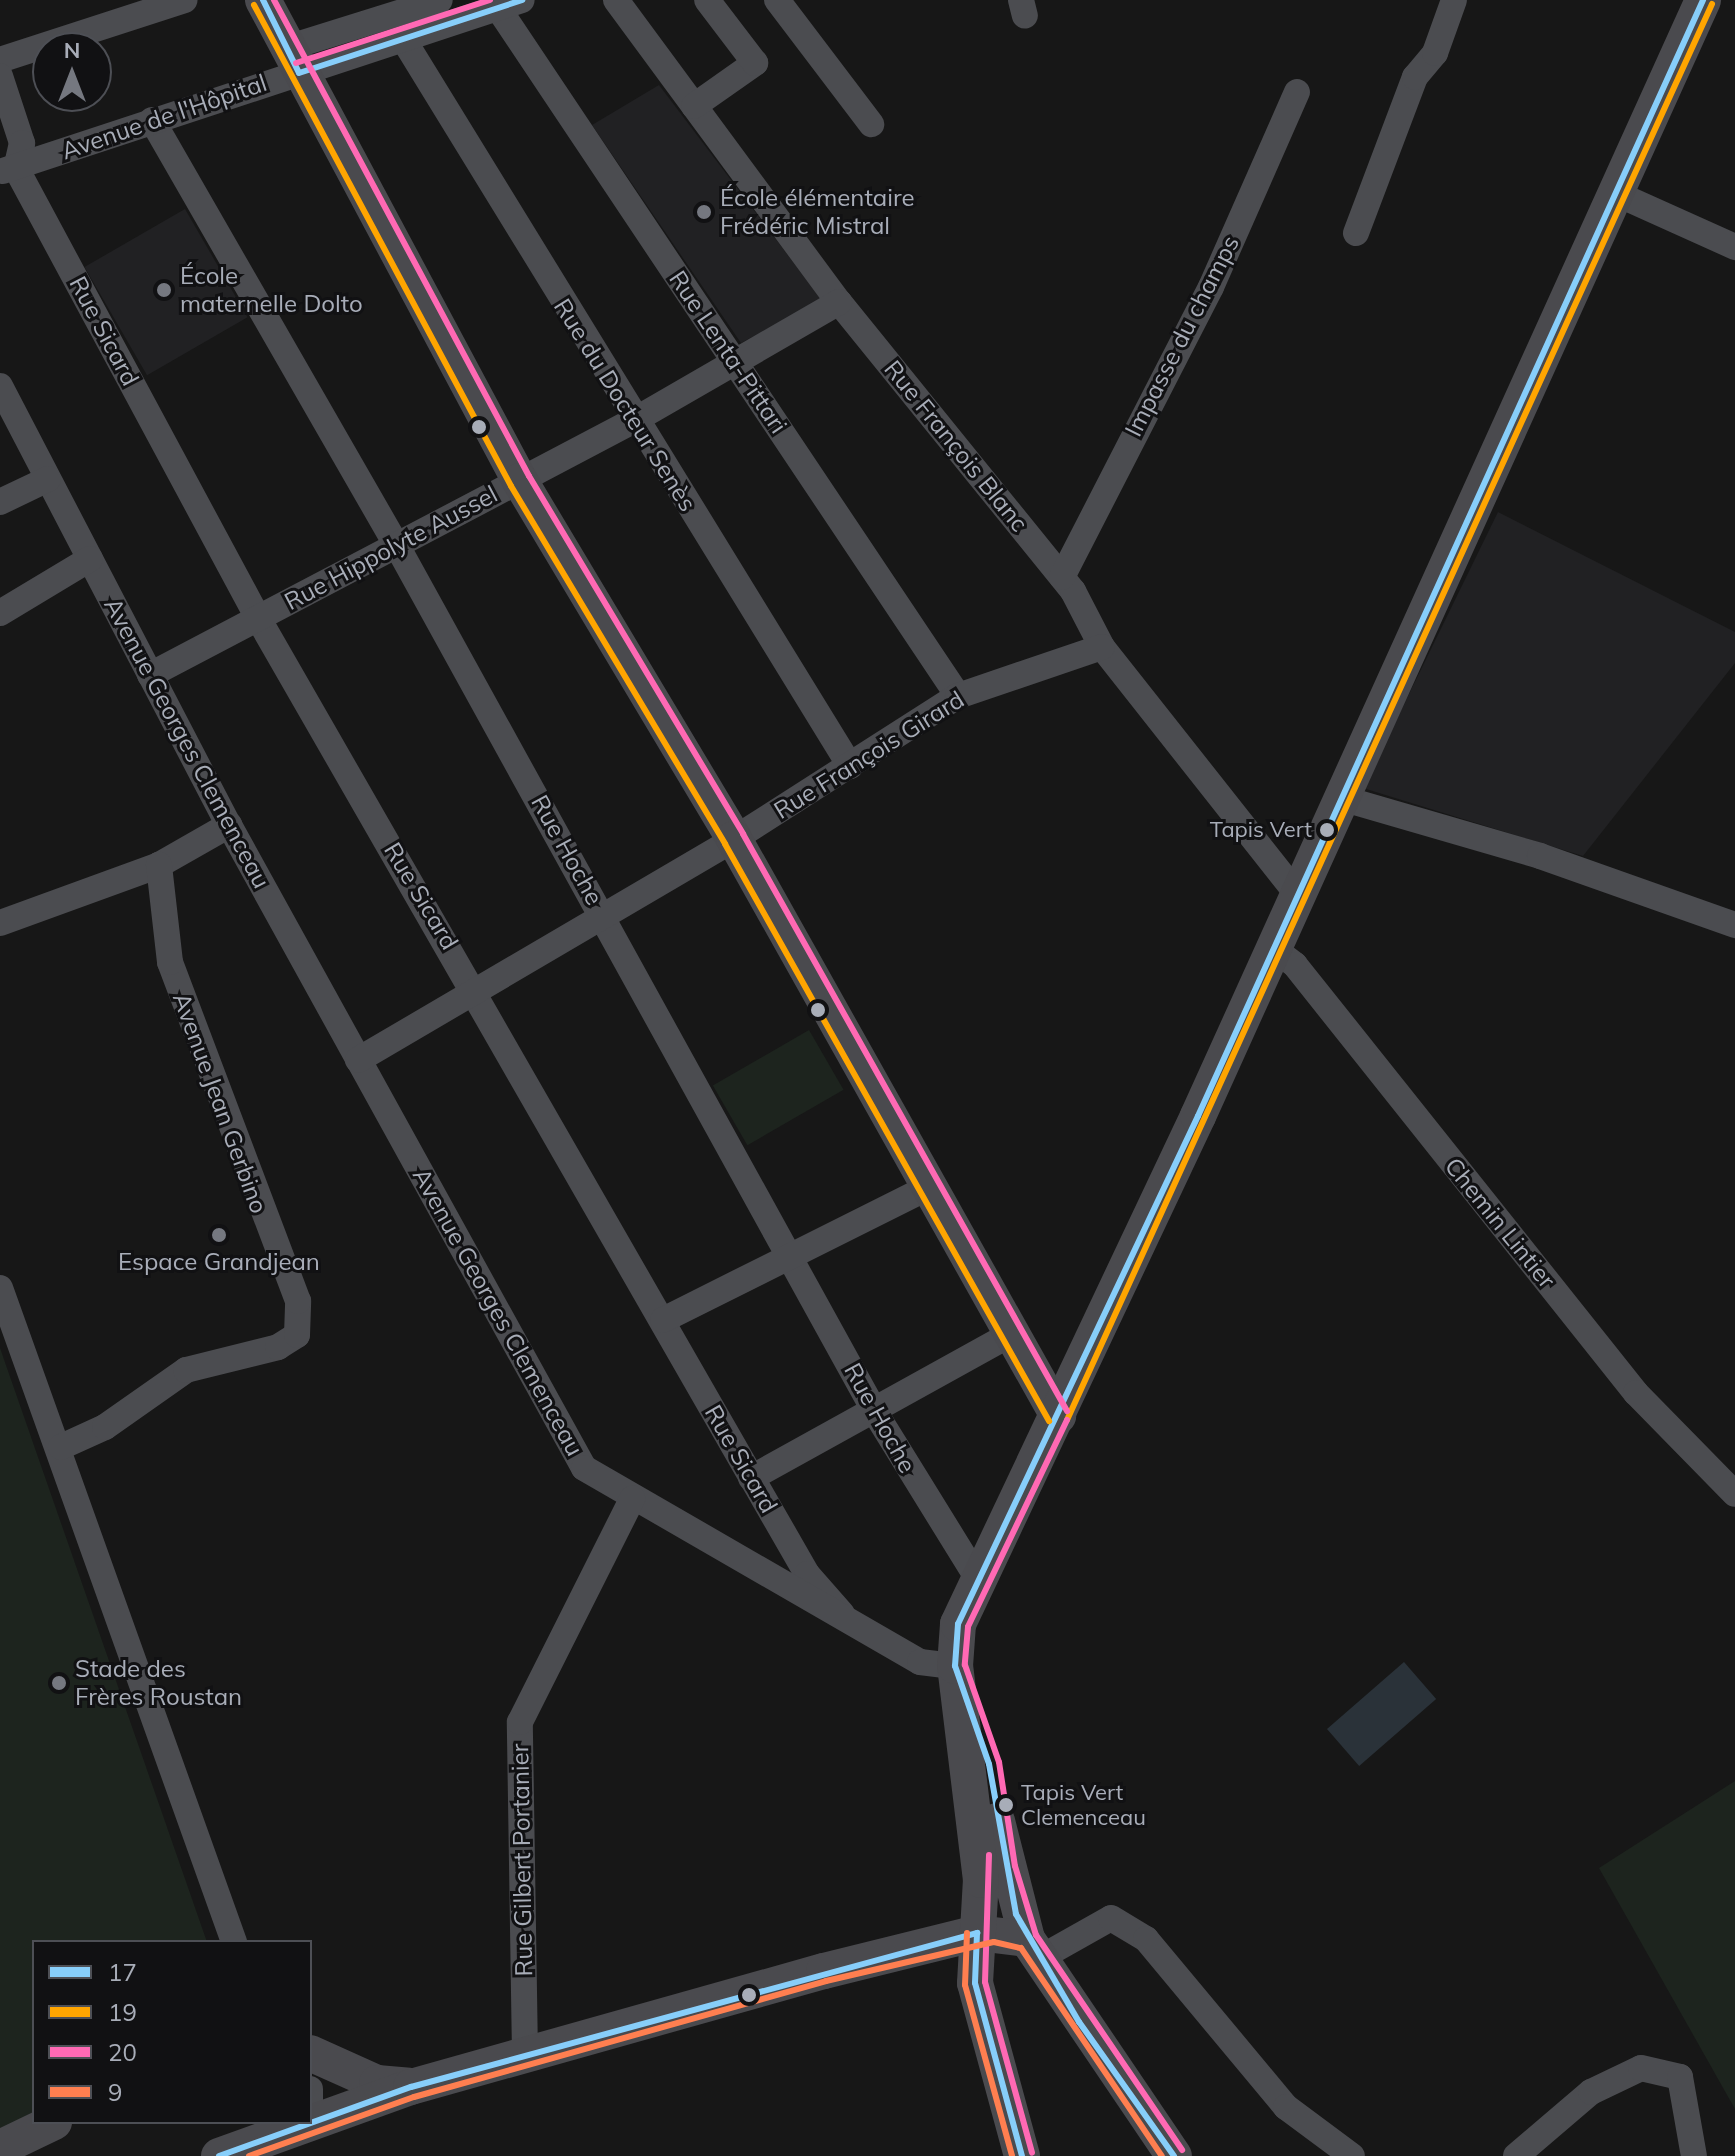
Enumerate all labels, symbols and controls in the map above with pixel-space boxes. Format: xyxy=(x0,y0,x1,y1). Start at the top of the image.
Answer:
north arrow xyxy=(32,32,112,112)
text: N xyxy=(64,36,80,64)
street label: Avenue de l'Hôpital xyxy=(58,68,270,166)
place label: École élémentaire Frédéric Mistral xyxy=(720,184,915,240)
marker: École élémentaire Frédéric Mistral xyxy=(695,203,713,221)
street label: Impasse du champs xyxy=(1119,231,1245,441)
place label: École maternelle Dolto xyxy=(180,262,363,318)
street label: Rue Lenta-Pittari xyxy=(663,265,793,439)
street label: Rue Sicard xyxy=(63,271,145,391)
marker: École maternelle Dolto xyxy=(155,281,173,299)
street label: Rue du Docteur Senès xyxy=(548,293,702,517)
street label: Rue François Blanc xyxy=(878,355,1034,537)
unlabelled marker xyxy=(471,419,487,435)
street label: Rue Hippolyte Aussel xyxy=(280,480,502,616)
street label: Avenue Georges Clemenceau xyxy=(98,593,276,893)
street label: Rue François Girard xyxy=(769,685,969,825)
street label: Rue Hoche xyxy=(525,790,609,910)
place label: Tapis Vert xyxy=(1210,817,1312,843)
marker: Tapis Vert xyxy=(1319,822,1335,838)
street label: Rue Sicard xyxy=(378,837,464,955)
street label: Avenue Jean Gerbino xyxy=(167,989,273,1217)
unlabelled marker xyxy=(810,1002,826,1018)
street label: Chemin Lintier xyxy=(1439,1152,1561,1294)
street label: Avenue Georges Clemenceau xyxy=(407,1163,589,1461)
marker: Espace Grandjean xyxy=(210,1226,228,1244)
place label: Espace Grandjean xyxy=(118,1248,320,1276)
street label: Rue Hoche xyxy=(838,1358,922,1478)
street label: Rue Sicard xyxy=(699,1400,783,1518)
place label: Stade des Frères Roustan xyxy=(75,1655,242,1711)
marker: Stade des Frères Roustan xyxy=(50,1674,68,1692)
street label: Rue Gilbert Portanier xyxy=(506,1743,538,1977)
place label: Tapis Vert Clemenceau xyxy=(1021,1779,1146,1830)
marker: Tapis Vert Clemenceau xyxy=(998,1797,1014,1813)
legend xyxy=(32,1940,312,2124)
text: 17 xyxy=(108,1957,137,1987)
unlabelled marker xyxy=(741,1987,757,2003)
text: 19 xyxy=(108,1997,137,2027)
text: 20 xyxy=(108,2037,137,2067)
text: 9 xyxy=(108,2077,122,2107)

